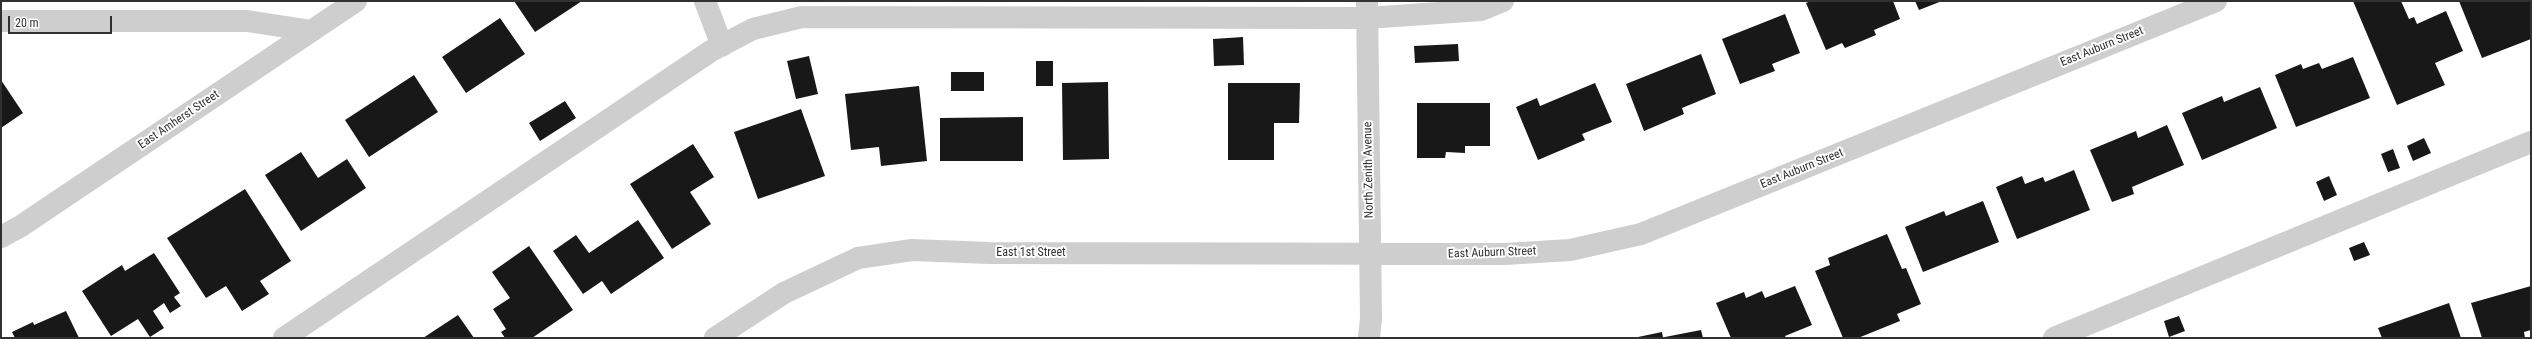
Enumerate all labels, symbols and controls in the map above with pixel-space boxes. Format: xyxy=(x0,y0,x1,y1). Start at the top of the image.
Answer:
scale bar xyxy=(10,8,114,34)
text: 20 m xyxy=(15,16,39,30)
street label: East Auburn Street xyxy=(2058,24,2146,70)
street label: East Amherst Street xyxy=(136,88,222,152)
street label: North Zenith Avenue xyxy=(1361,122,1377,218)
street label: East Auburn Street xyxy=(1758,146,1846,192)
street label: East Auburn Street xyxy=(1448,244,1536,262)
street label: East 1st Street xyxy=(996,246,1066,260)

